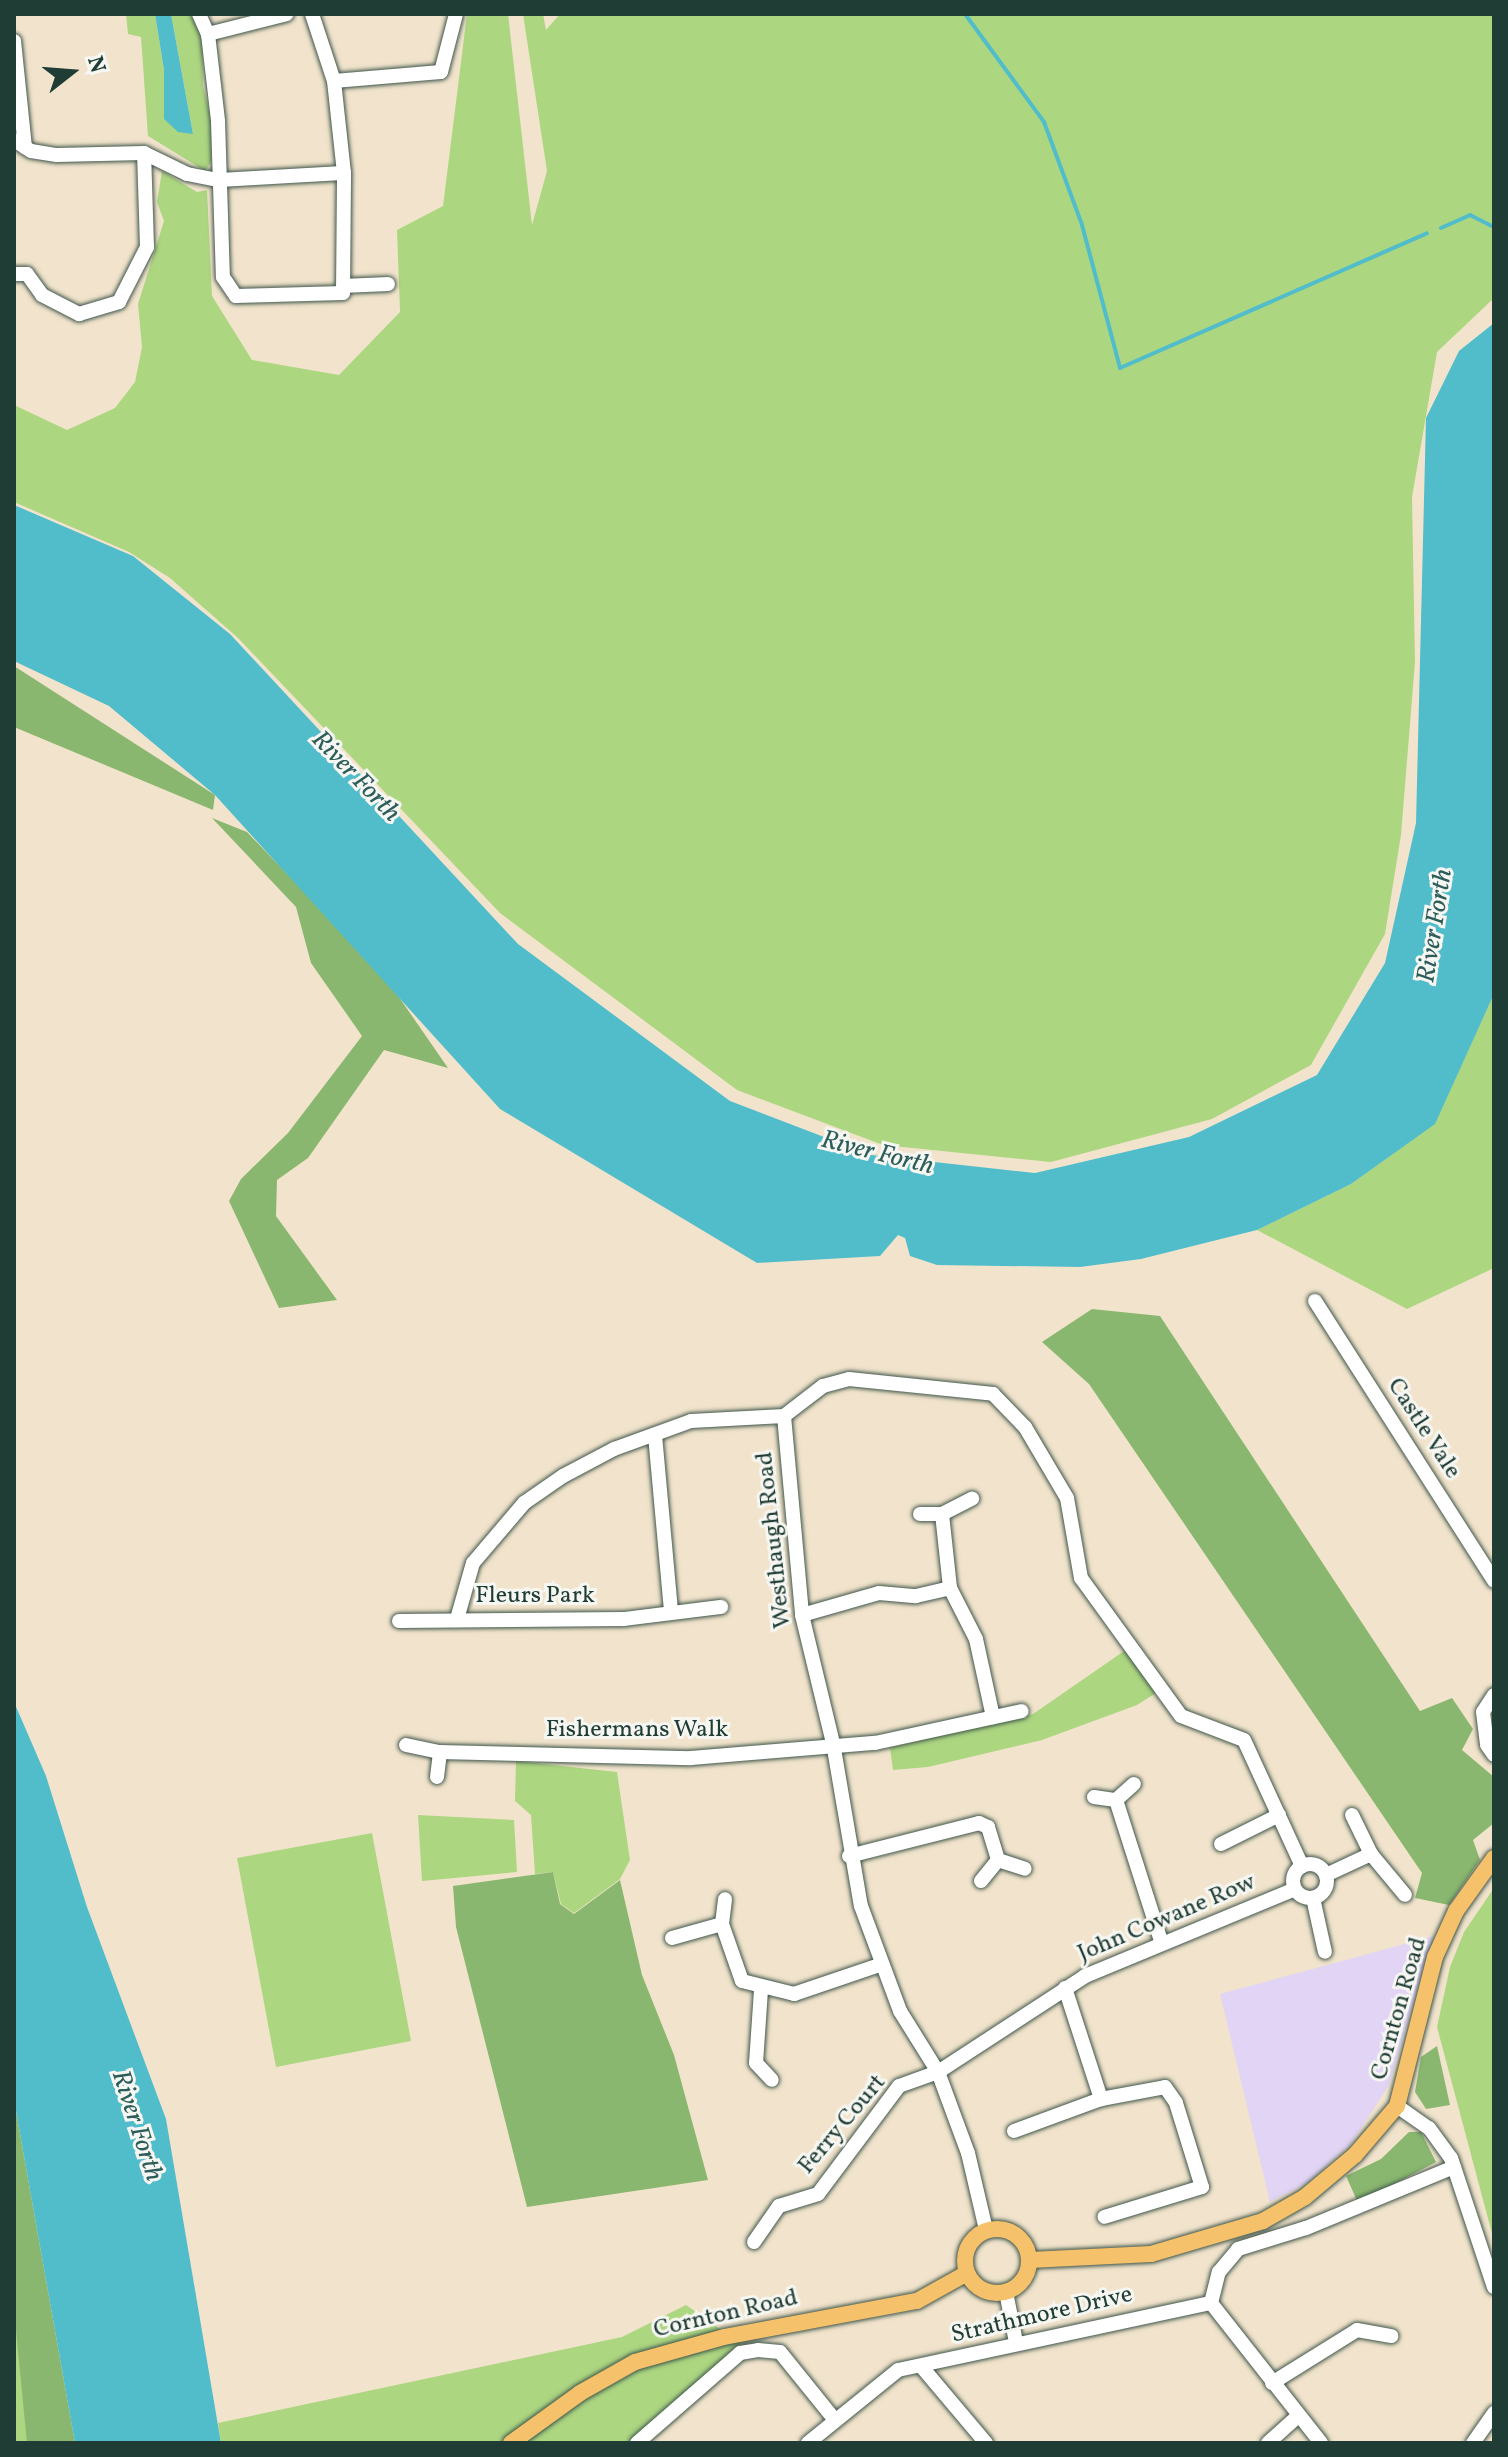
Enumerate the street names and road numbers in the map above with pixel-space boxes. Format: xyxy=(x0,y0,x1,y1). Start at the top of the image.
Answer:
street label: Castle Vale xyxy=(1380,1373,1466,1485)
street label: Westhaugh Road xyxy=(751,1450,799,1630)
street label: Fleurs Park xyxy=(475,1583,595,1611)
street label: Fishermans Walk xyxy=(545,1717,729,1745)
street label: John Cowane Row xyxy=(1074,1869,1260,1969)
street label: Cornton Road xyxy=(1366,1934,1434,2084)
street label: Ferry Court xyxy=(793,2069,893,2181)
street label: Strathmore Drive xyxy=(949,2281,1135,2351)
street label: Cornton Road xyxy=(651,2284,801,2346)

